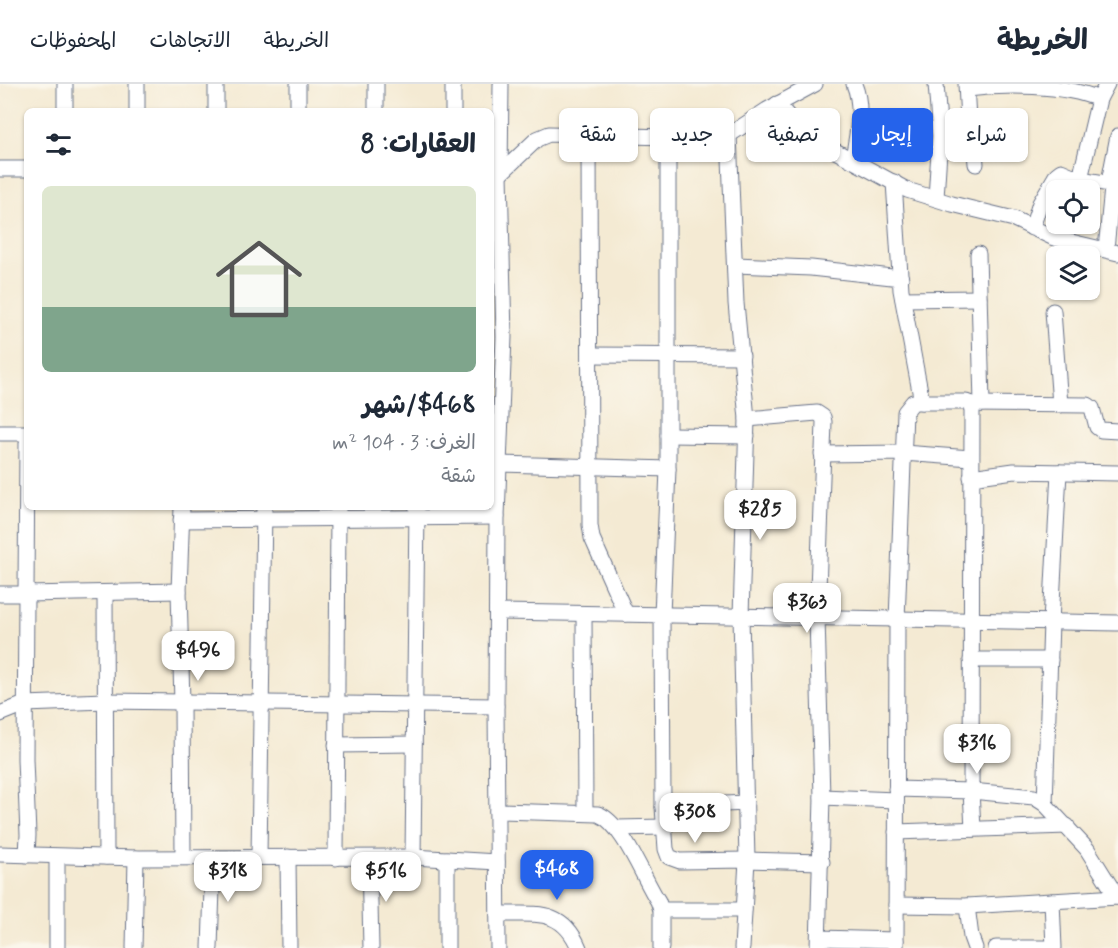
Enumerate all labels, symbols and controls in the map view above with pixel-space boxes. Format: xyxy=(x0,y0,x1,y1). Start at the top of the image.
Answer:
text: الخريطة xyxy=(997,23,1088,60)
text: المحفوظات xyxy=(30,27,116,55)
text: الاتجاهات xyxy=(149,27,231,55)
text: الخريطة xyxy=(264,27,329,55)
chip: شقة xyxy=(559,108,638,162)
chip: جديد xyxy=(650,108,734,162)
chip: تصفية xyxy=(746,108,840,162)
chip: إيجار xyxy=(852,108,933,162)
chip: شراء xyxy=(945,108,1028,162)
icon: filters xyxy=(42,128,75,161)
text: العقارات: 8 xyxy=(360,128,476,162)
map controls xyxy=(1046,180,1100,300)
button: locate xyxy=(1046,180,1100,234)
icon: home xyxy=(205,225,313,333)
button: layers xyxy=(1046,246,1100,300)
text: $468/شهر xyxy=(363,389,476,423)
text: الغرف: 3 · 104 m² xyxy=(332,430,476,457)
text: شقة xyxy=(441,463,476,490)
pin: $285 xyxy=(724,490,796,541)
text: $285 xyxy=(738,496,782,523)
pin: $363 xyxy=(771,583,843,634)
text: $363 xyxy=(787,589,827,616)
pin: $496 xyxy=(162,631,234,682)
text: $496 xyxy=(176,637,220,664)
pin: $316 xyxy=(941,724,1013,775)
text: $316 xyxy=(958,730,996,757)
pin: $308 xyxy=(659,793,731,844)
text: $308 xyxy=(673,799,717,826)
pin: $468 xyxy=(521,850,593,901)
pin: $318 xyxy=(192,852,264,903)
pin: $516 xyxy=(350,852,422,903)
text: $468 xyxy=(534,856,580,883)
text: $318 xyxy=(208,858,248,885)
text: $516 xyxy=(365,858,407,885)

